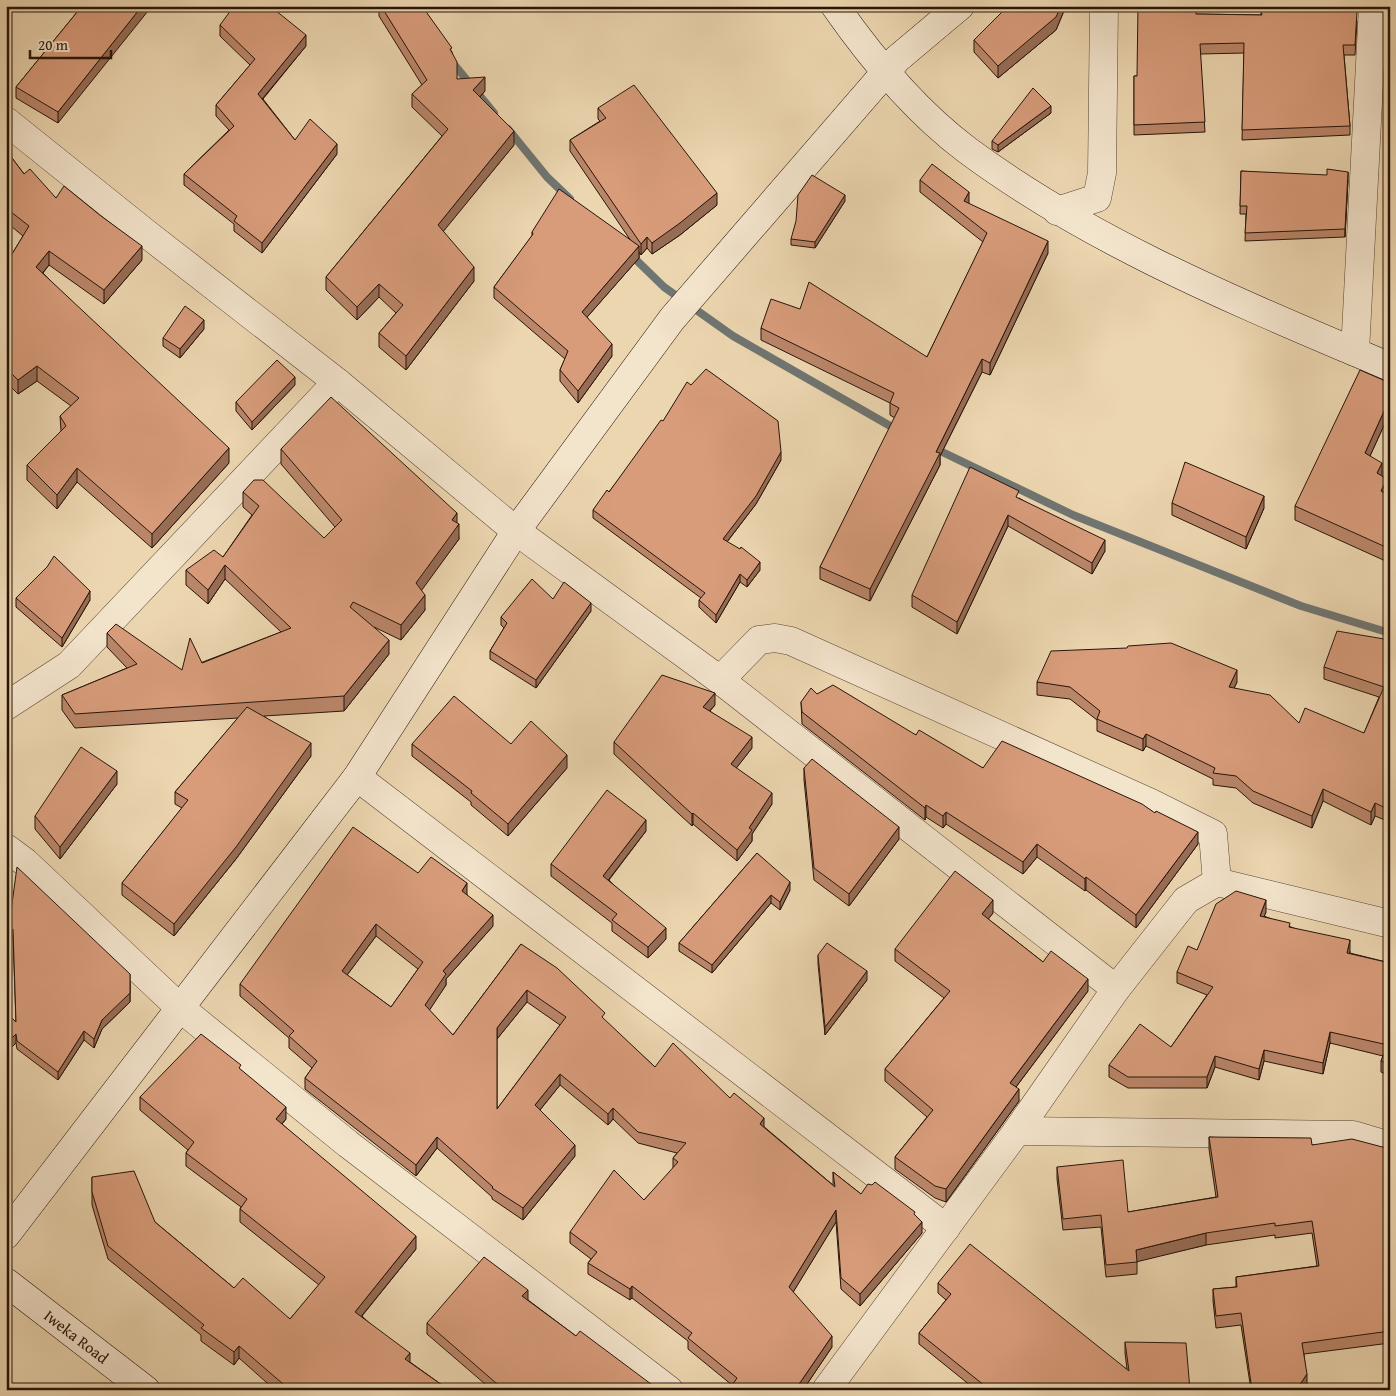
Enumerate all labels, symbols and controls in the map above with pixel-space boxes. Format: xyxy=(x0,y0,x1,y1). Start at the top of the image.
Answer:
scale bar xyxy=(30,28,111,60)
text: 20 m xyxy=(38,34,69,55)
street label: Iweka Road xyxy=(39,1304,114,1369)

